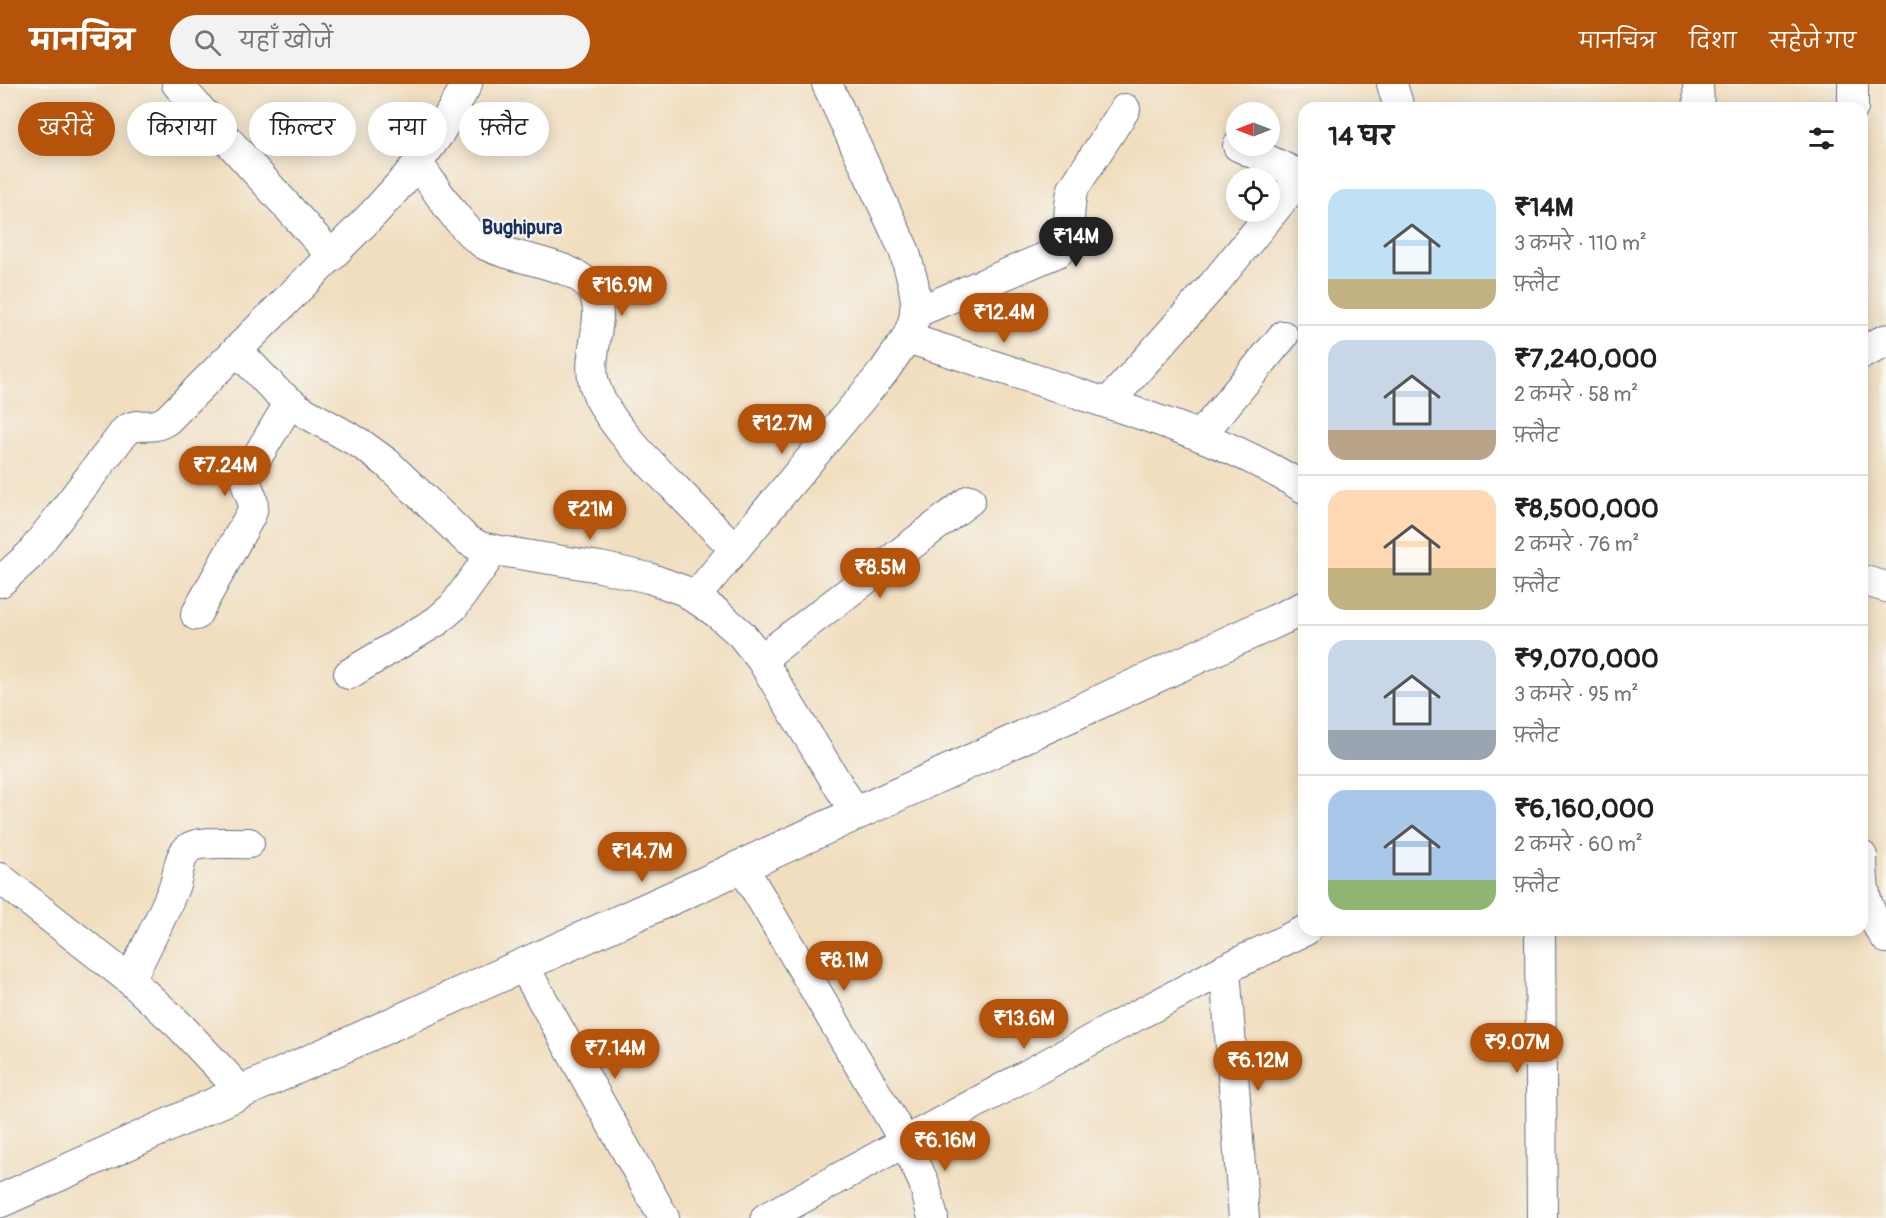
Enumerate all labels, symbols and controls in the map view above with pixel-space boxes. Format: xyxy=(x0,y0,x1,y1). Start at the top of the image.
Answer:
search box xyxy=(170,15,590,69)
text: मानचित्र xyxy=(30,24,134,59)
icon: search xyxy=(191,26,224,59)
text: यहाँ खोजें xyxy=(239,27,333,55)
text: मानचित्र xyxy=(1579,28,1656,55)
text: दिशा xyxy=(1689,28,1737,55)
text: सहेजे गए xyxy=(1770,28,1856,55)
chip: खरीदें xyxy=(18,102,115,156)
chip: किराया xyxy=(127,102,237,156)
chip: फ़िल्टर xyxy=(249,102,356,156)
chip: नया xyxy=(368,102,447,156)
chip: फ़्लैट xyxy=(459,102,549,156)
north arrow xyxy=(1226,102,1280,156)
map controls xyxy=(1226,102,1280,222)
text: 14 घर xyxy=(1328,121,1394,153)
icon: filters xyxy=(1805,122,1838,155)
button: locate xyxy=(1226,168,1280,222)
text: ₹14M xyxy=(1514,192,1574,224)
icon: home xyxy=(1376,213,1448,285)
district label: Bughipura xyxy=(482,215,562,240)
pin: ₹14M xyxy=(1040,217,1112,268)
text: ₹14M xyxy=(1053,224,1099,249)
text: 3 कमरे · 110 m² xyxy=(1514,231,1647,256)
pin: ₹16.9M xyxy=(573,266,671,317)
text: फ़्लैट xyxy=(1514,272,1560,297)
text: ₹16.9M xyxy=(592,273,652,298)
pin: ₹12.4M xyxy=(955,293,1053,344)
text: ₹12.4M xyxy=(973,300,1035,325)
text: ₹7,240,000 xyxy=(1514,343,1657,375)
icon: home xyxy=(1376,364,1448,436)
text: 2 कमरे · 58 m² xyxy=(1514,382,1638,407)
pin: ₹12.7M xyxy=(733,404,831,455)
text: ₹12.7M xyxy=(752,411,812,436)
text: फ़्लैट xyxy=(1514,423,1560,448)
pin: ₹7.24M xyxy=(176,446,274,497)
text: ₹7.24M xyxy=(193,453,257,478)
pin: ₹21M xyxy=(554,490,626,541)
text: ₹8,500,000 xyxy=(1514,493,1659,525)
text: ₹21M xyxy=(567,497,613,522)
icon: home xyxy=(1376,514,1448,586)
text: 2 कमरे · 76 m² xyxy=(1514,532,1639,557)
pin: ₹8.5M xyxy=(838,548,922,599)
text: ₹8.5M xyxy=(854,555,906,580)
text: फ़्लैट xyxy=(1514,573,1560,598)
text: ₹9,070,000 xyxy=(1514,643,1659,675)
icon: home xyxy=(1376,664,1448,736)
text: 3 कमरे · 95 m² xyxy=(1514,682,1638,707)
text: फ़्लैट xyxy=(1514,723,1560,748)
text: ₹6,160,000 xyxy=(1514,793,1654,825)
icon: home xyxy=(1376,814,1448,886)
pin: ₹14.7M xyxy=(593,832,691,883)
text: 2 कमरे · 60 m² xyxy=(1514,832,1643,857)
text: ₹14.7M xyxy=(612,839,672,864)
text: फ़्लैट xyxy=(1514,873,1560,898)
pin: ₹8.1M xyxy=(802,941,886,992)
text: ₹8.1M xyxy=(820,948,868,973)
pin: ₹13.6M xyxy=(975,999,1073,1050)
text: ₹13.6M xyxy=(993,1006,1055,1031)
pin: ₹9.07M xyxy=(1468,1023,1566,1074)
pin: ₹7.14M xyxy=(566,1029,664,1080)
text: ₹9.07M xyxy=(1484,1030,1550,1055)
text: ₹7.14M xyxy=(585,1036,645,1061)
pin: ₹6.12M xyxy=(1209,1041,1307,1092)
text: ₹6.12M xyxy=(1227,1048,1289,1073)
pin: ₹6.16M xyxy=(896,1121,994,1172)
text: ₹6.16M xyxy=(914,1128,976,1153)

